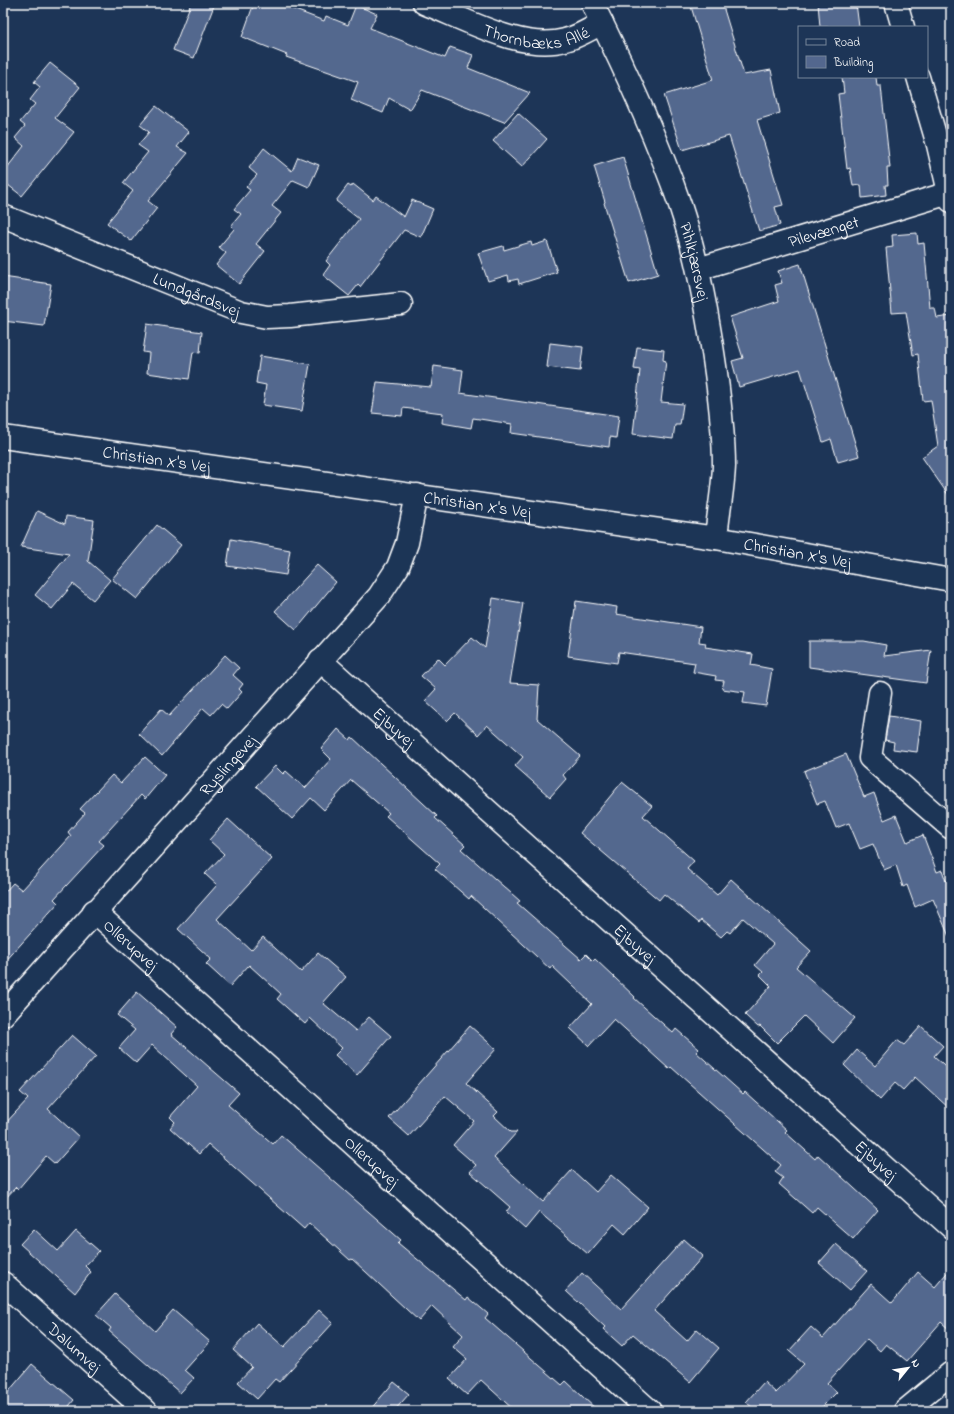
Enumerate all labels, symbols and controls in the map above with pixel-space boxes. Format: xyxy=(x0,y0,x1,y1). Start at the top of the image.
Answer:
street label: Thornbæks Allé xyxy=(479,18,594,57)
legend xyxy=(798,26,928,78)
text: Road xyxy=(834,34,860,52)
text: Building xyxy=(833,54,873,73)
street label: Pilevænget xyxy=(785,210,862,255)
street label: Pihlkjærsvej xyxy=(672,220,715,304)
street label: Lundgårdsvej xyxy=(149,267,244,325)
street label: Christian X's Vej xyxy=(101,440,212,480)
street label: Christian X's Vej xyxy=(422,486,533,526)
street label: Christian X's Vej xyxy=(742,532,854,576)
street label: Ejbyvej xyxy=(366,702,421,754)
street label: Ryslingevej xyxy=(194,729,263,802)
street label: Ollerupvej xyxy=(97,914,164,978)
street label: Ejbyvej xyxy=(607,918,662,971)
street label: Ollerupvej xyxy=(338,1131,405,1194)
street label: Ejbyvej xyxy=(848,1135,903,1188)
street label: Dalumvej xyxy=(40,1316,107,1380)
north arrow xyxy=(888,1348,928,1388)
text: N xyxy=(907,1356,925,1371)

